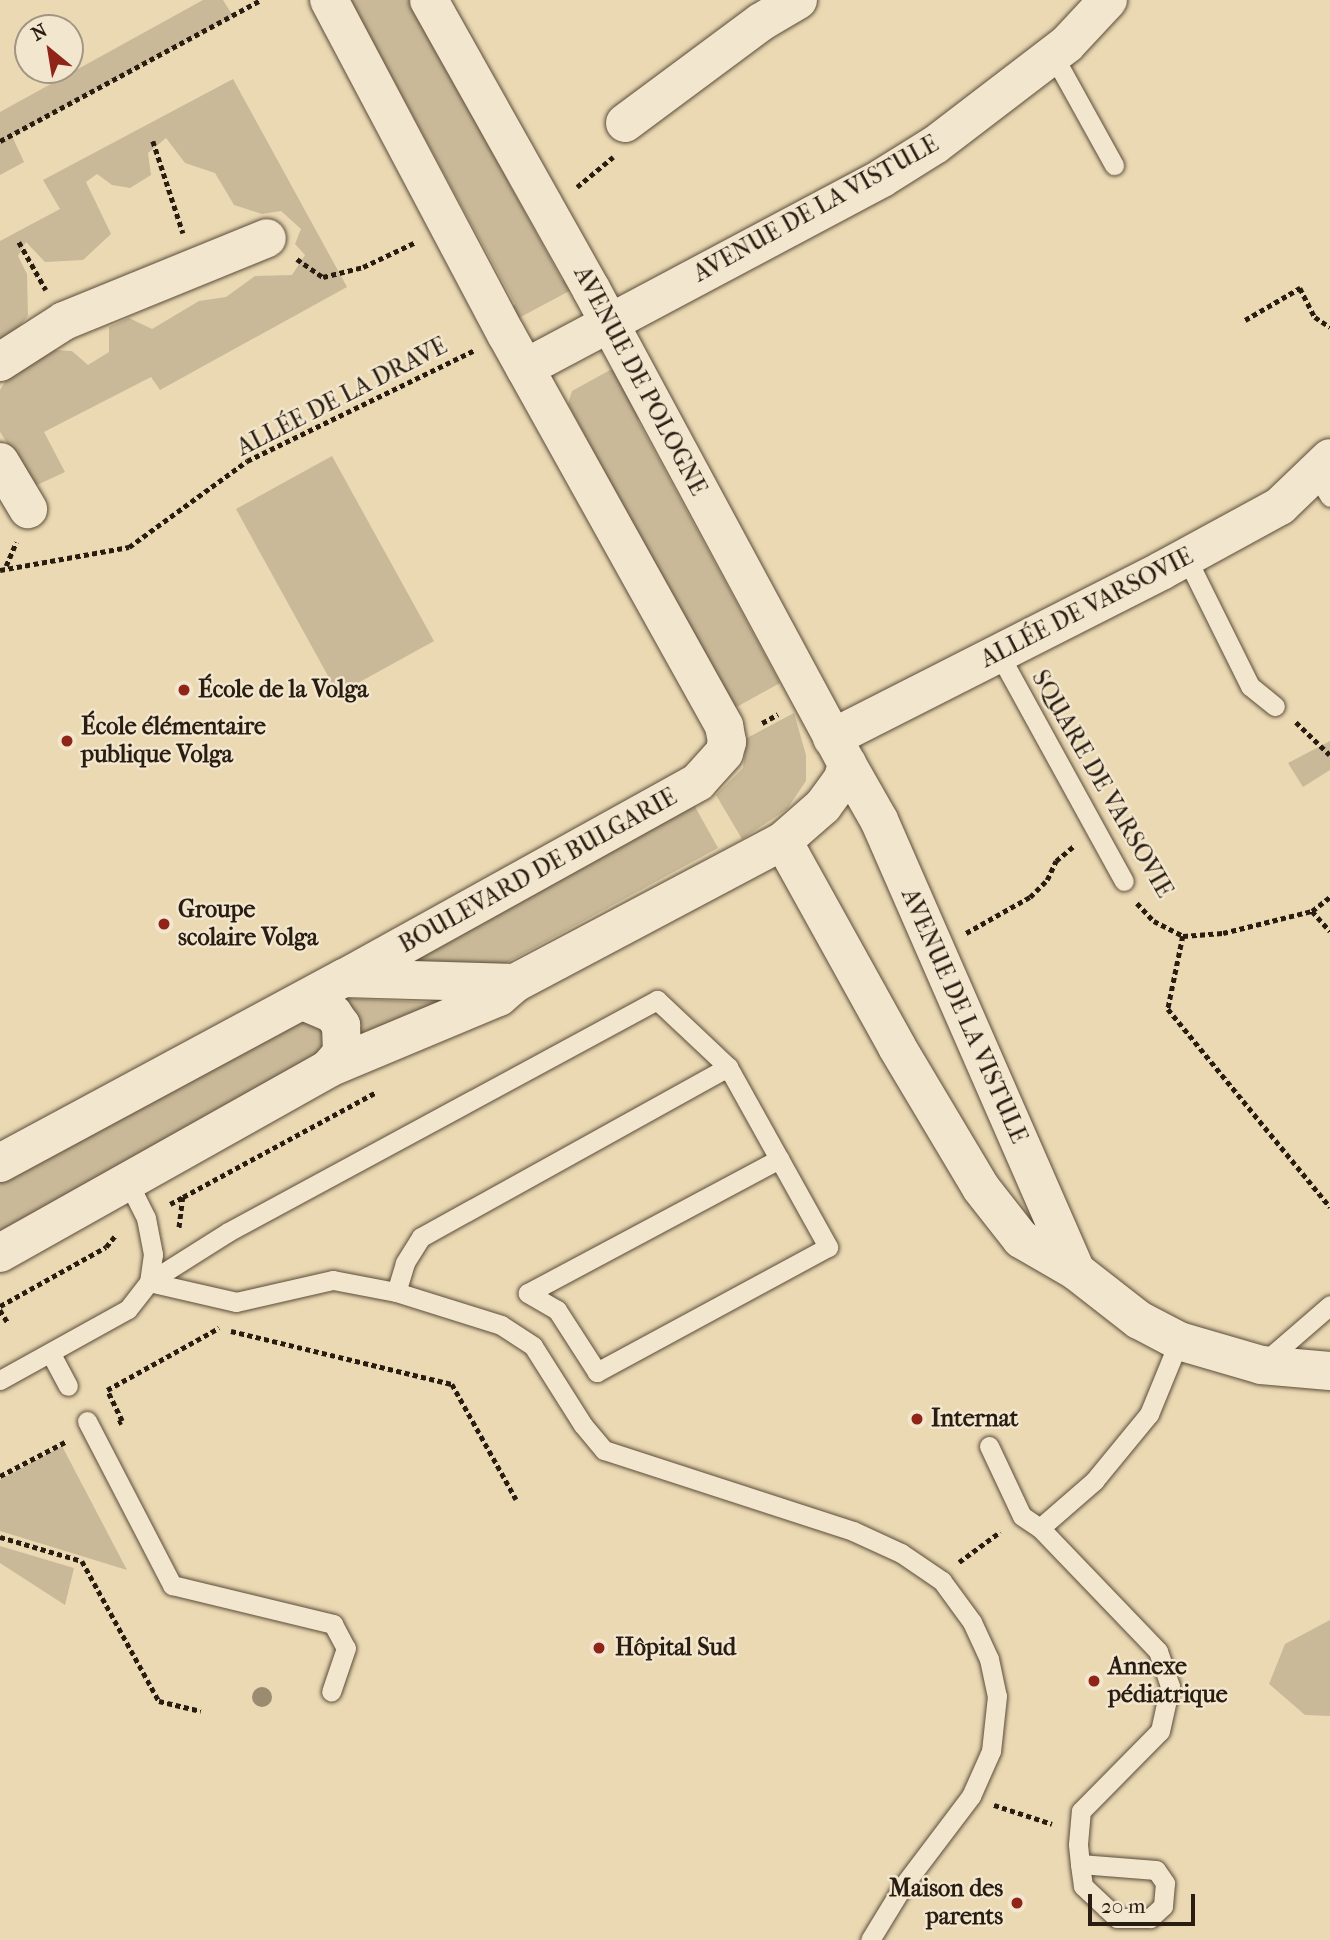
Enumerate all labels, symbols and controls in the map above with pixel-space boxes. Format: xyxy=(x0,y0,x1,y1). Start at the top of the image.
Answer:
north arrow xyxy=(14,14,84,84)
text: N xyxy=(28,19,51,46)
street label: AVENUE DE LA VISTULE xyxy=(688,130,944,288)
street label: AVENUE DE POLOGNE xyxy=(567,262,713,500)
street label: ALLÉE DE LA DRAVE xyxy=(232,331,452,463)
street label: ALLÉE DE VARSOVIE xyxy=(976,542,1198,674)
street label: SQUARE DE VARSOVIE xyxy=(1025,665,1179,903)
place label: École de la Volga xyxy=(198,676,368,704)
marker: École de la Volga xyxy=(176,682,192,698)
place label: École élémentaire publique Volga xyxy=(81,713,266,769)
marker: École élémentaire publique Volga xyxy=(59,733,75,749)
street label: BOULEVARD DE BULGARIE xyxy=(394,783,682,959)
street label: AVENUE DE LA VISTULE xyxy=(895,884,1033,1148)
place label: Groupe scolaire Volga xyxy=(178,896,318,952)
marker: Groupe scolaire Volga xyxy=(156,916,172,932)
place label: Internat xyxy=(931,1405,1018,1433)
marker: Internat xyxy=(909,1411,925,1427)
place label: Hôpital Sud xyxy=(615,1634,736,1662)
marker: Hôpital Sud xyxy=(589,1638,609,1658)
place label: Annexe pédiatrique xyxy=(1108,1653,1228,1709)
marker: Annexe pédiatrique xyxy=(1086,1673,1102,1689)
place label: Maison des parents xyxy=(889,1875,1003,1931)
scale bar xyxy=(1092,1881,1199,1925)
text: 20 m xyxy=(1101,1894,1145,1918)
marker: Maison des parents xyxy=(1009,1895,1025,1911)

